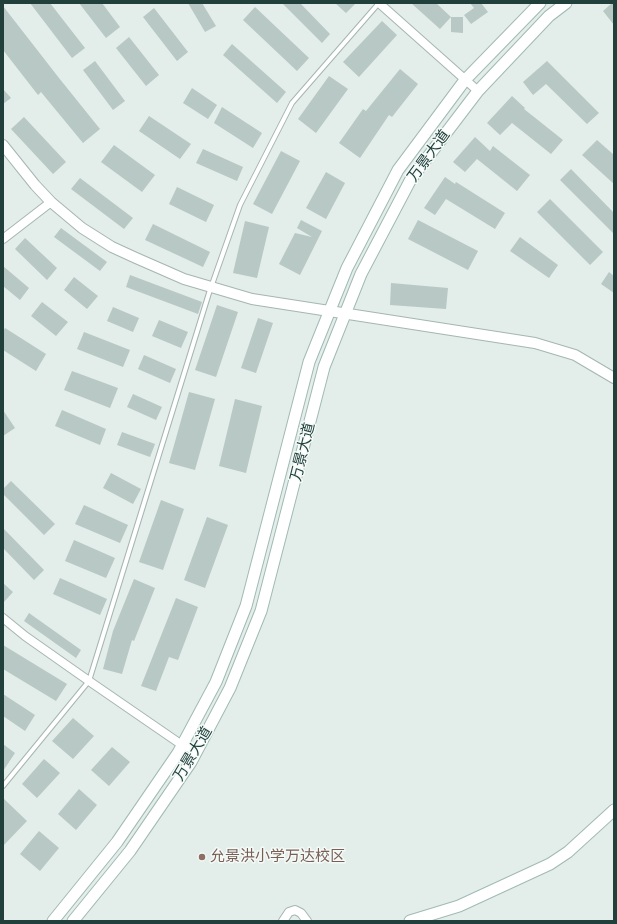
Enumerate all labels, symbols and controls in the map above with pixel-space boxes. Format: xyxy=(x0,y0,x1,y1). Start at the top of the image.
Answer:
street label: 万景大道 xyxy=(404,126,454,186)
street label: 万景大道 xyxy=(287,421,319,483)
street label: 万景大道 xyxy=(170,724,216,784)
place label: 允景洪小学万达校区 xyxy=(210,848,345,866)
marker: 允景洪小学万达校区 xyxy=(197,852,207,862)

